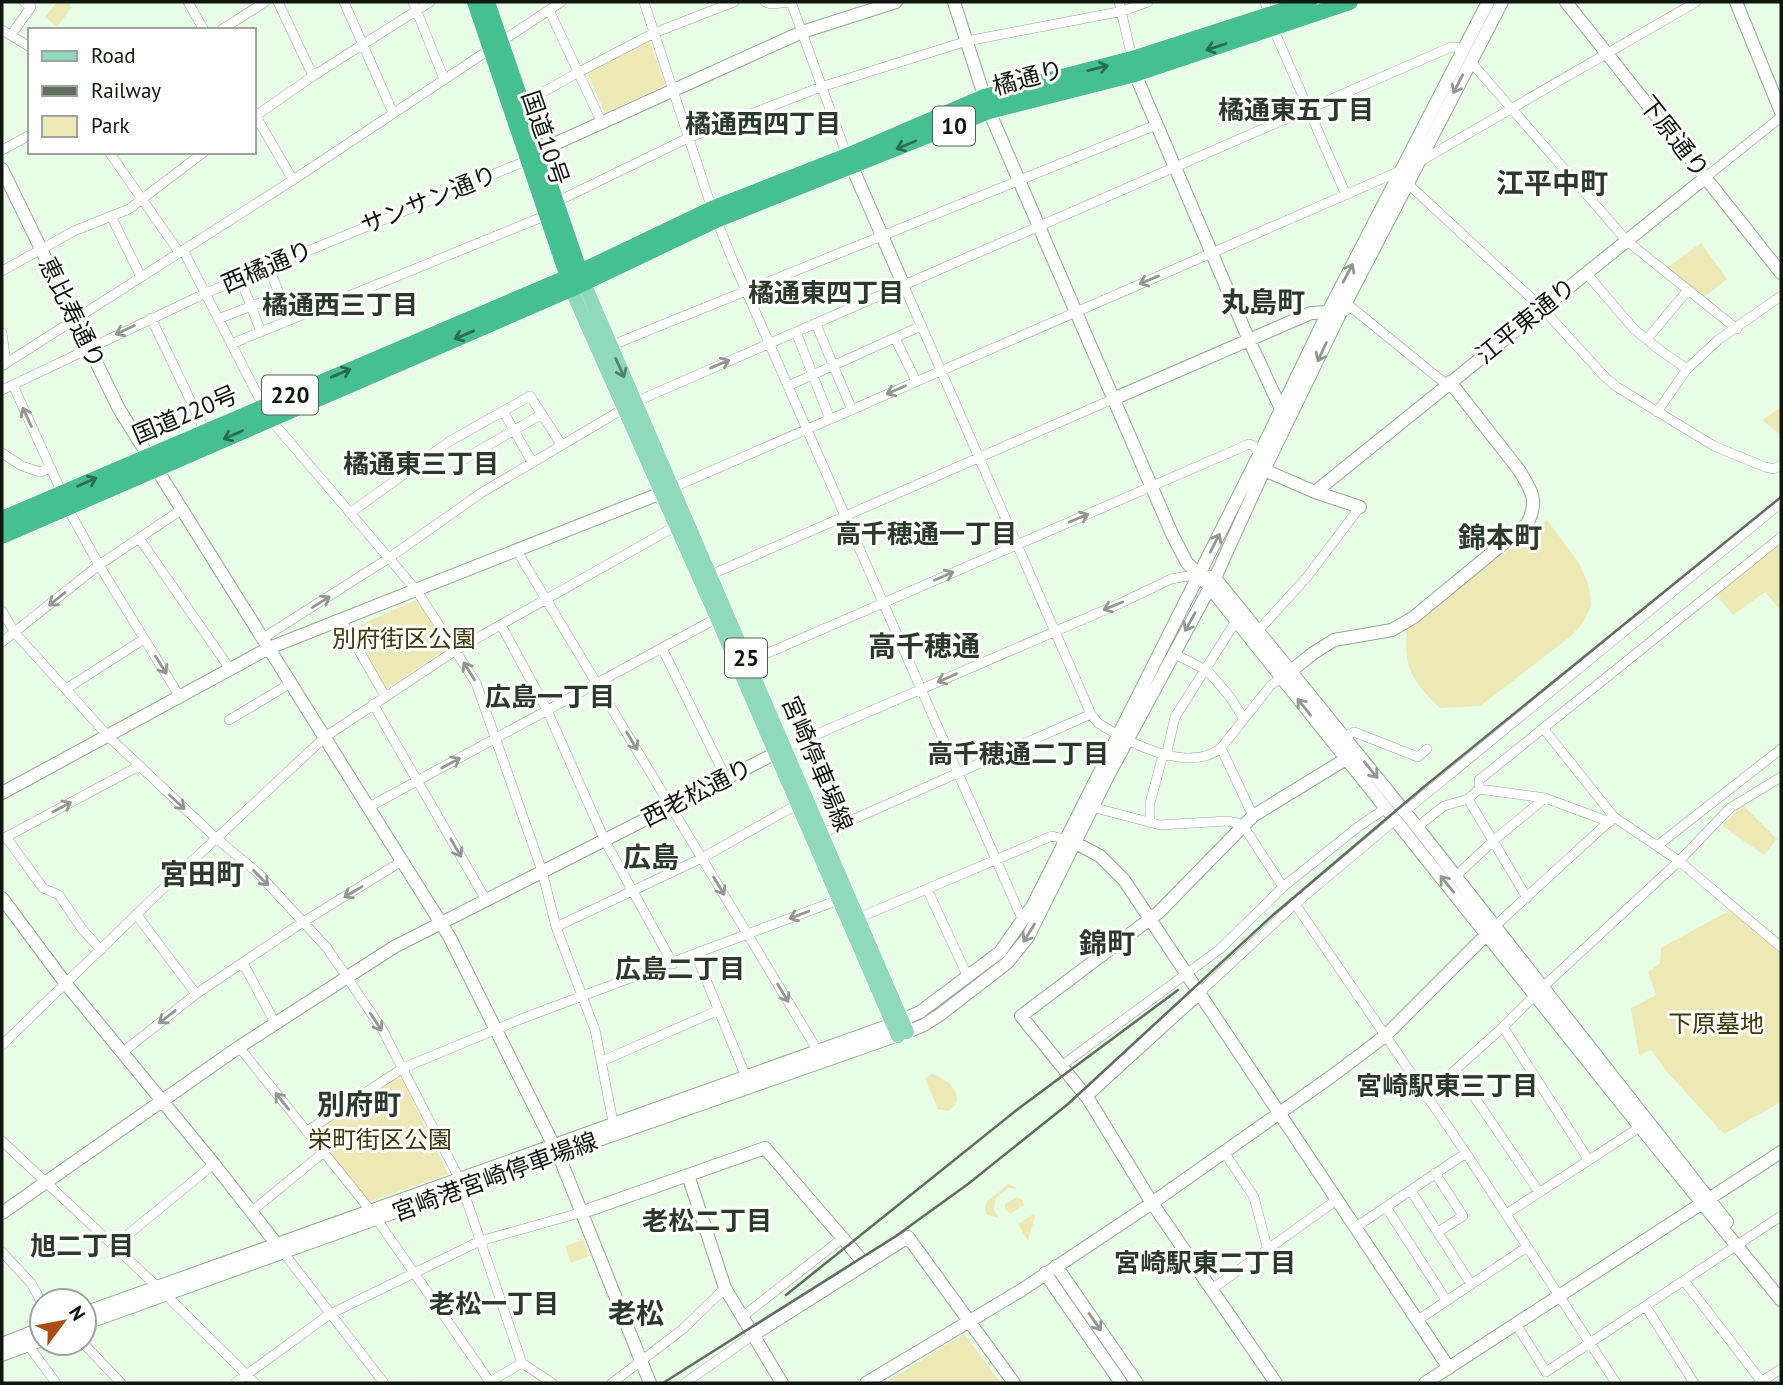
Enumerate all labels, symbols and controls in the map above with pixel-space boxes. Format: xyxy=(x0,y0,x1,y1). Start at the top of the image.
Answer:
legend xyxy=(28,28,256,154)
text: Road xyxy=(91,42,135,69)
one-way arrow xyxy=(1206,42,1228,54)
street label: 橘通り xyxy=(989,53,1067,102)
one-way arrow xyxy=(1086,61,1109,74)
one-way arrow xyxy=(1451,73,1465,94)
text: Railway xyxy=(91,77,161,104)
street label: 国道10号 xyxy=(515,86,576,189)
street label: 下原通り xyxy=(1633,89,1716,184)
district label: 橘通東五丁目 xyxy=(1218,93,1374,126)
road number: 10 xyxy=(933,106,975,146)
district label: 橘通西四丁目 xyxy=(685,107,841,140)
text: Park xyxy=(91,112,130,139)
one-way arrow xyxy=(896,140,918,153)
street label: サンサン通り xyxy=(356,158,501,241)
district label: 江平中町 xyxy=(1496,164,1608,201)
street label: 西橘通り xyxy=(217,234,317,300)
street label: 恵比寿通り xyxy=(32,252,113,374)
one-way arrow xyxy=(1342,264,1356,284)
street label: 江平東通り xyxy=(1469,271,1582,370)
one-way arrow xyxy=(1139,274,1161,287)
district label: 橘通東四丁目 xyxy=(748,276,904,309)
district label: 丸島町 xyxy=(1221,283,1305,320)
district label: 橘通西三丁目 xyxy=(262,288,418,321)
one-way arrow xyxy=(115,324,137,337)
one-way arrow xyxy=(454,329,475,342)
one-way arrow xyxy=(1314,341,1328,362)
one-way arrow xyxy=(709,357,731,370)
one-way arrow xyxy=(615,358,628,379)
one-way arrow xyxy=(330,366,351,379)
road number: 220 xyxy=(262,376,318,414)
street label: 国道220号 xyxy=(128,379,242,451)
one-way arrow xyxy=(886,384,907,397)
one-way arrow xyxy=(20,406,33,428)
one-way arrow xyxy=(222,429,244,442)
district label: 橘通東三丁目 xyxy=(343,447,499,480)
one-way arrow xyxy=(76,475,97,488)
one-way arrow xyxy=(1068,511,1089,524)
district label: 高千穂通一丁目 xyxy=(835,517,1017,550)
district label: 錦本町 xyxy=(1458,518,1542,555)
one-way arrow xyxy=(1208,533,1222,554)
one-way arrow xyxy=(933,569,954,582)
one-way arrow xyxy=(49,591,67,607)
one-way arrow xyxy=(311,594,330,609)
one-way arrow xyxy=(1102,600,1124,613)
one-way arrow xyxy=(1183,612,1197,632)
park label: 別府街区公園 xyxy=(332,623,476,654)
district label: 高千穂通 xyxy=(868,627,980,664)
road number: 25 xyxy=(725,638,767,678)
one-way arrow xyxy=(153,655,168,674)
one-way arrow xyxy=(461,661,475,681)
one-way arrow xyxy=(937,672,958,685)
district label: 広島一丁目 xyxy=(485,680,615,713)
street label: 宮崎停車場線 xyxy=(775,691,860,836)
one-way arrow xyxy=(1297,699,1312,717)
one-way arrow xyxy=(625,731,639,751)
district label: 高千穂通二丁目 xyxy=(927,737,1109,770)
street label: 西老松通り xyxy=(636,752,757,834)
one-way arrow xyxy=(440,756,460,770)
one-way arrow xyxy=(1363,761,1379,779)
one-way arrow xyxy=(169,794,186,811)
one-way arrow xyxy=(51,800,72,813)
one-way arrow xyxy=(449,838,463,858)
district label: 広島 xyxy=(623,838,679,875)
district label: 宮田町 xyxy=(160,855,244,892)
one-way arrow xyxy=(253,869,270,886)
one-way arrow xyxy=(712,875,726,895)
one-way arrow xyxy=(1439,876,1455,894)
one-way arrow xyxy=(343,885,363,899)
one-way arrow xyxy=(788,910,810,922)
one-way arrow xyxy=(1022,922,1036,942)
district label: 錦町 xyxy=(1079,924,1135,961)
district label: 広島二丁目 xyxy=(615,952,745,985)
one-way arrow xyxy=(777,982,791,1002)
park label: 下原墓地 xyxy=(1668,1008,1764,1039)
one-way arrow xyxy=(158,1009,177,1024)
one-way arrow xyxy=(370,1011,384,1031)
district label: 宮崎駅東三丁目 xyxy=(1356,1069,1538,1102)
district label: 別府町 xyxy=(317,1085,401,1122)
one-way arrow xyxy=(275,1092,290,1110)
park label: 栄町街区公園 xyxy=(308,1124,452,1155)
street label: 宮崎港宮崎停車場線 xyxy=(388,1125,602,1228)
district label: 老松二丁目 xyxy=(642,1204,772,1237)
district label: 旭二丁目 xyxy=(30,1229,134,1262)
district label: 宮崎駅東二丁目 xyxy=(1114,1246,1296,1279)
north arrow xyxy=(28,1287,98,1357)
district label: 老松一丁目 xyxy=(429,1287,559,1320)
district label: 老松 xyxy=(608,1294,664,1331)
text: N xyxy=(64,1301,91,1325)
one-way arrow xyxy=(1088,1312,1102,1332)

